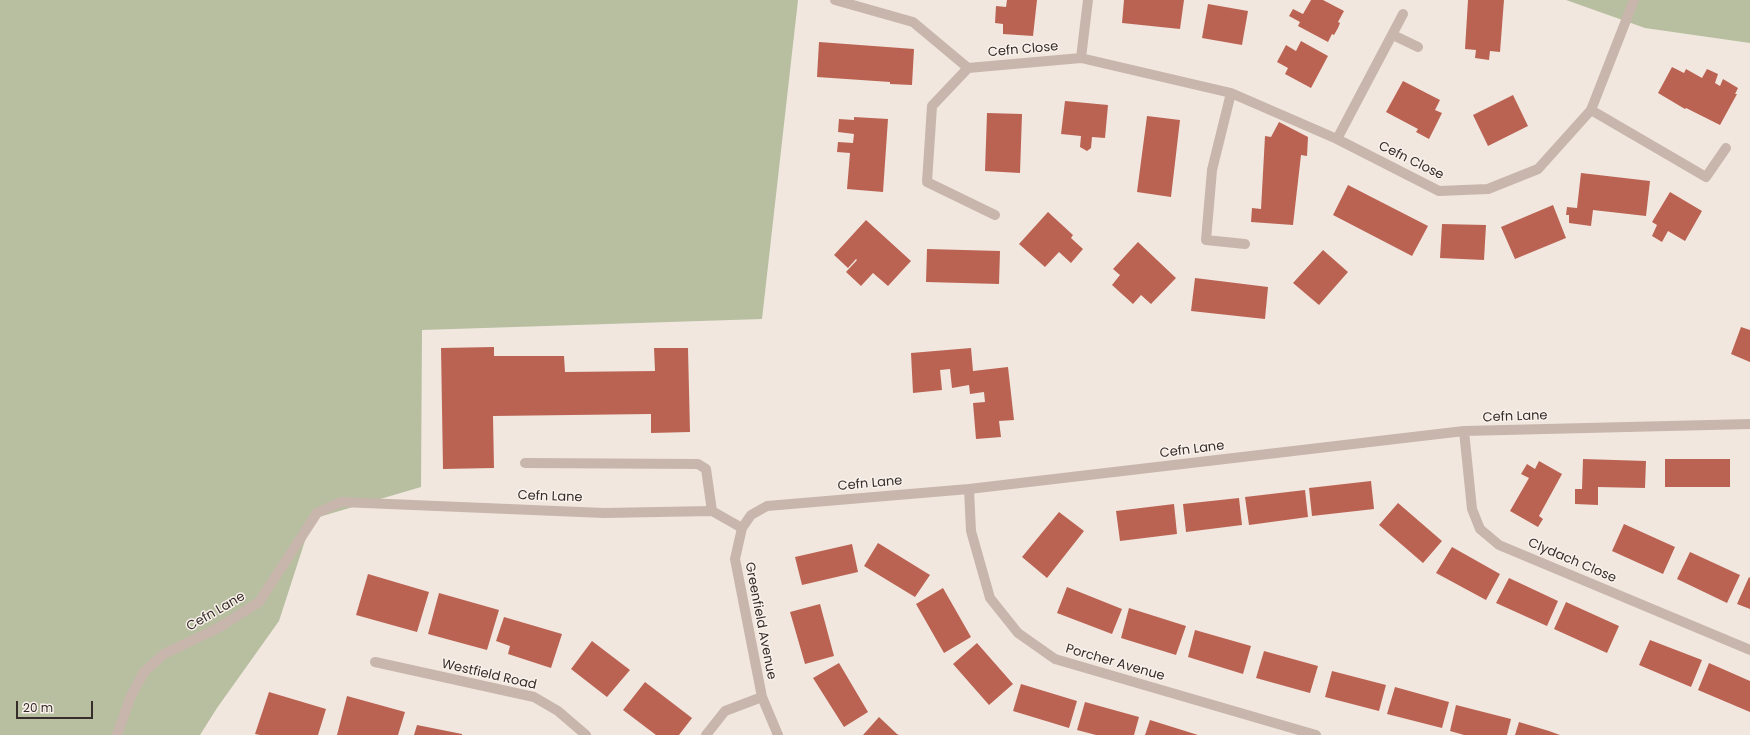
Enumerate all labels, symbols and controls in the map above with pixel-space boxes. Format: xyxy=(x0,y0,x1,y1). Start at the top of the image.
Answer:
street label: Cefn Close xyxy=(987,39,1059,61)
street label: Cefn Close xyxy=(1376,139,1446,183)
street label: Cefn Lane xyxy=(1482,408,1548,426)
street label: Cefn Lane xyxy=(1159,438,1225,462)
street label: Cefn Lane xyxy=(837,473,903,495)
street label: Cefn Lane xyxy=(517,488,583,506)
street label: Clydach Close xyxy=(1526,535,1618,587)
street label: Greenfield Avenue xyxy=(741,561,779,681)
street label: Cefn Lane xyxy=(184,589,248,635)
street label: Porcher Avenue xyxy=(1064,641,1166,685)
street label: Westfield Road xyxy=(440,656,538,694)
scale bar xyxy=(18,693,95,719)
text: 20 m xyxy=(23,699,53,716)

